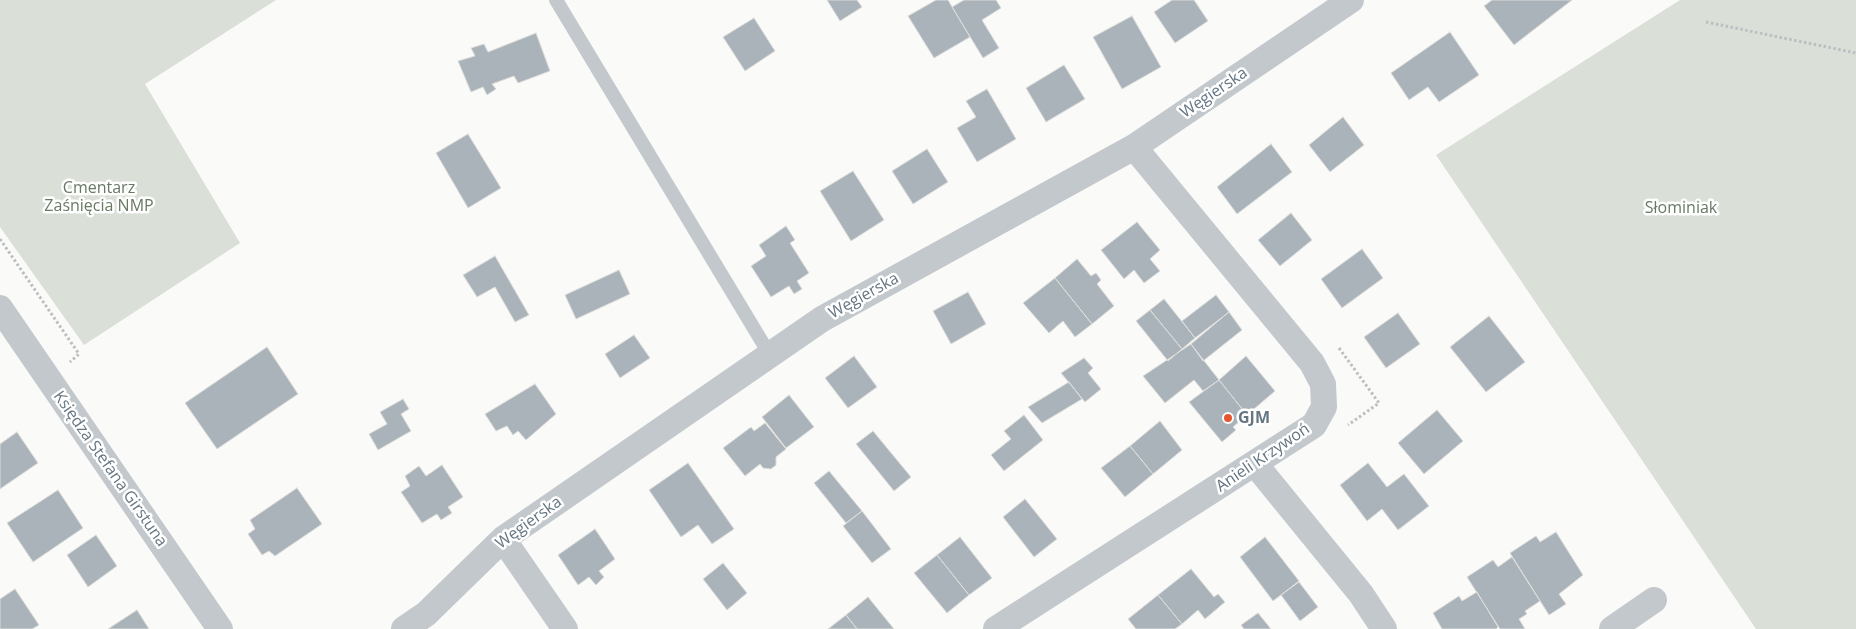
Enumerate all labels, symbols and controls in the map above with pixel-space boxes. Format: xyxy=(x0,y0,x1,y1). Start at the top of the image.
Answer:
street label: Węgierska xyxy=(1177,64,1251,122)
park label: Cmentarz Zaśnięcia NMP xyxy=(44,178,154,216)
park label: Słominiak xyxy=(1645,198,1717,218)
street label: Węgierska xyxy=(826,269,902,323)
street label: Księdza Stefana Girstuna xyxy=(49,388,171,550)
place label: GJM xyxy=(1238,408,1270,428)
marker: GJM xyxy=(1222,412,1234,424)
street label: Anieli Krzywoń xyxy=(1213,420,1313,496)
street label: Węgierska xyxy=(492,493,566,553)

